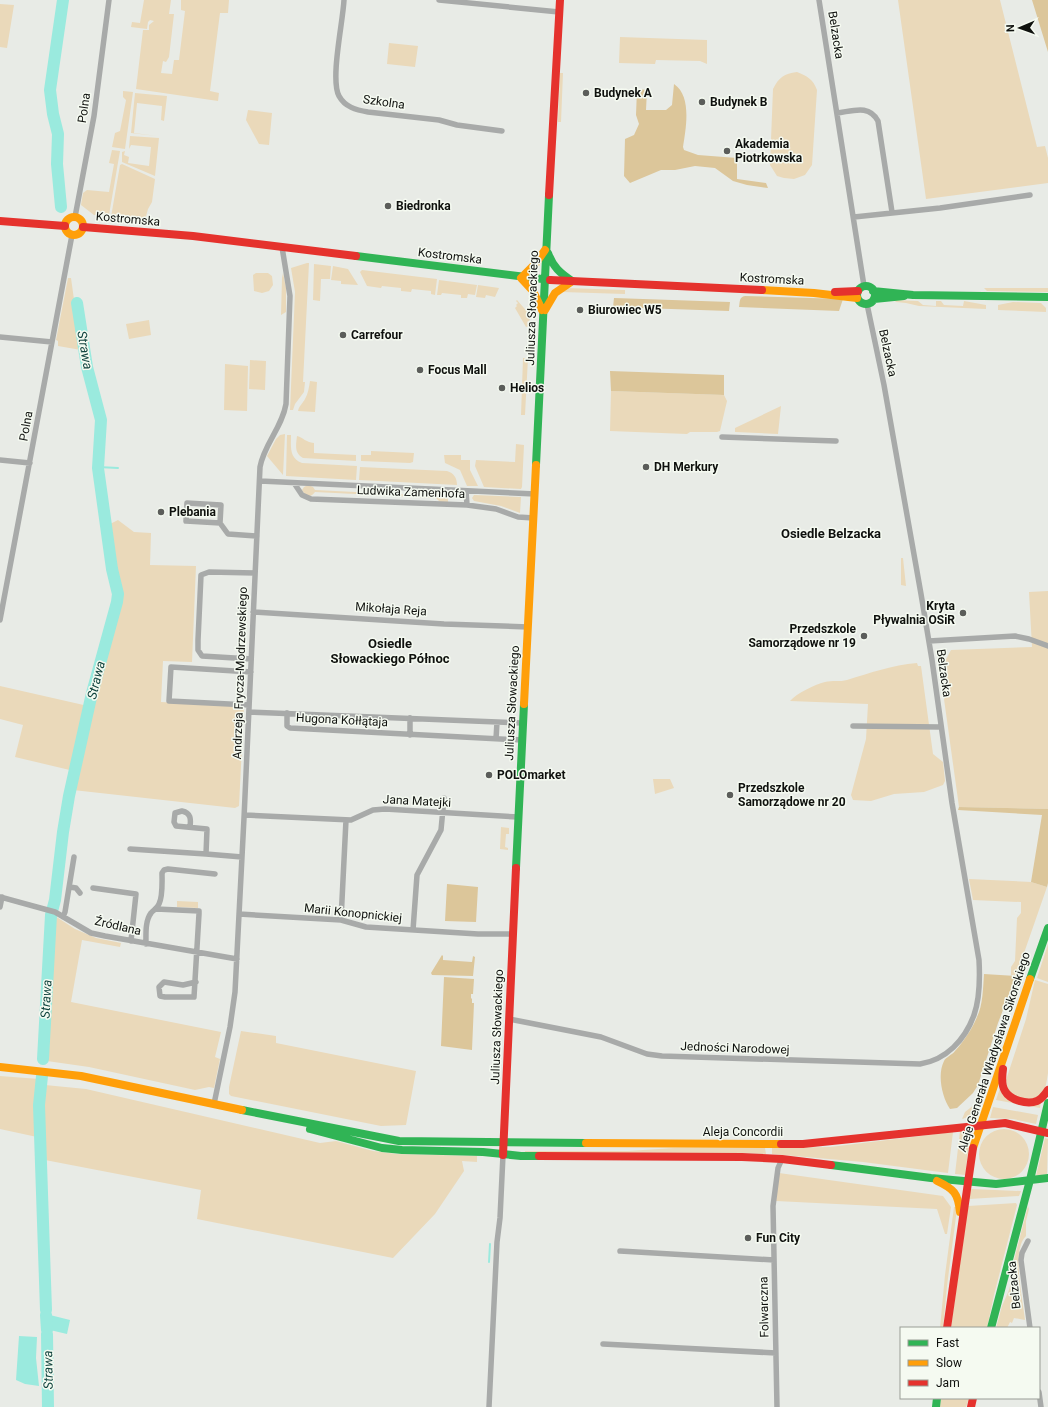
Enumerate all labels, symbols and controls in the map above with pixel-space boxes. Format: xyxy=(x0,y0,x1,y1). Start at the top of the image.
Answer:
north arrow xyxy=(1000,8,1040,48)
street label: Belzacka xyxy=(825,10,847,60)
text: N xyxy=(1004,24,1017,32)
place label: Budynek A xyxy=(594,86,653,100)
marker: Budynek A xyxy=(581,88,591,98)
street label: Polna xyxy=(75,92,93,124)
street label: Szkolna xyxy=(362,92,406,112)
place label: Budynek B xyxy=(710,95,768,109)
marker: Budynek B xyxy=(697,97,707,107)
place label: Akademia Piotrkowska xyxy=(735,137,803,165)
marker: Akademia Piotrkowska xyxy=(722,146,732,156)
place label: Biedronka xyxy=(396,199,451,213)
marker: Biedronka xyxy=(383,201,393,211)
street label: Kostromska xyxy=(95,209,161,229)
street label: Kostromska xyxy=(417,245,483,267)
street label: Juliusza Słowackiego xyxy=(523,250,541,366)
street label: Kostromska xyxy=(739,270,805,288)
place label: Biurowiec W5 xyxy=(588,303,662,317)
marker: Biurowiec W5 xyxy=(575,305,585,315)
place label: Carrefour xyxy=(351,328,403,342)
street label: Belzacka xyxy=(876,328,900,378)
water label: Strawa xyxy=(74,330,96,371)
marker: Carrefour xyxy=(338,330,348,340)
place label: Focus Mall xyxy=(428,363,487,377)
marker: Focus Mall xyxy=(415,365,425,375)
place label: Helios xyxy=(510,381,544,395)
marker: Helios xyxy=(497,383,507,393)
street label: Polna xyxy=(16,410,36,442)
place label: DH Merkury xyxy=(654,460,719,474)
marker: DH Merkury xyxy=(641,462,651,472)
street label: Ludwika Zamenhofa xyxy=(357,483,465,501)
place label: Plebania xyxy=(169,505,216,519)
marker: Plebania xyxy=(156,507,166,517)
district label: Osiedle Belzacka xyxy=(781,526,881,541)
street label: Andrzeja Frycza-Modrzewskiego xyxy=(230,586,250,760)
place label: Kryta Pływalnia OSiR xyxy=(873,599,956,627)
street label: Mikołaja Reja xyxy=(355,600,427,618)
marker: Kryta Pływalnia OSiR xyxy=(958,608,968,618)
place label: Przedszkole Samorządowe nr 19 xyxy=(748,622,857,650)
marker: Przedszkole Samorządowe nr 19 xyxy=(859,631,869,641)
district label: Osiedle Słowackiego Północ xyxy=(330,636,450,666)
street label: Juliusza Słowackiego xyxy=(502,645,522,761)
street label: Belzacka xyxy=(934,648,954,698)
water label: Strawa xyxy=(84,659,108,701)
street label: Hugona Kołłątaja xyxy=(296,711,388,729)
place label: POLOmarket xyxy=(497,768,565,782)
marker: POLOmarket xyxy=(484,770,494,780)
place label: Przedszkole Samorządowe nr 20 xyxy=(738,781,846,809)
marker: Przedszkole Samorządowe nr 20 xyxy=(725,790,735,800)
street label: Jana Matejki xyxy=(382,792,452,810)
street label: Marii Konopnickiej xyxy=(303,901,403,925)
street label: Źródlana xyxy=(93,913,143,938)
street label: Aleje Generała Władysława Sikorskiego xyxy=(955,950,1033,1154)
street label: Juliusza Słowackiego xyxy=(488,969,506,1085)
water label: Strawa xyxy=(37,979,55,1019)
street label: Jedności Narodowej xyxy=(680,1039,790,1057)
street label: Aleja Concordii xyxy=(703,1125,783,1139)
place label: Fun City xyxy=(756,1231,801,1245)
marker: Fun City xyxy=(743,1233,753,1243)
street label: Belzacka xyxy=(1005,1260,1023,1310)
street label: Folwarczna xyxy=(756,1276,772,1338)
legend xyxy=(900,1327,1040,1399)
text: Fast xyxy=(936,1336,959,1350)
water label: Strawa xyxy=(40,1350,56,1390)
text: Slow xyxy=(936,1356,962,1370)
text: Jam xyxy=(936,1376,960,1390)

